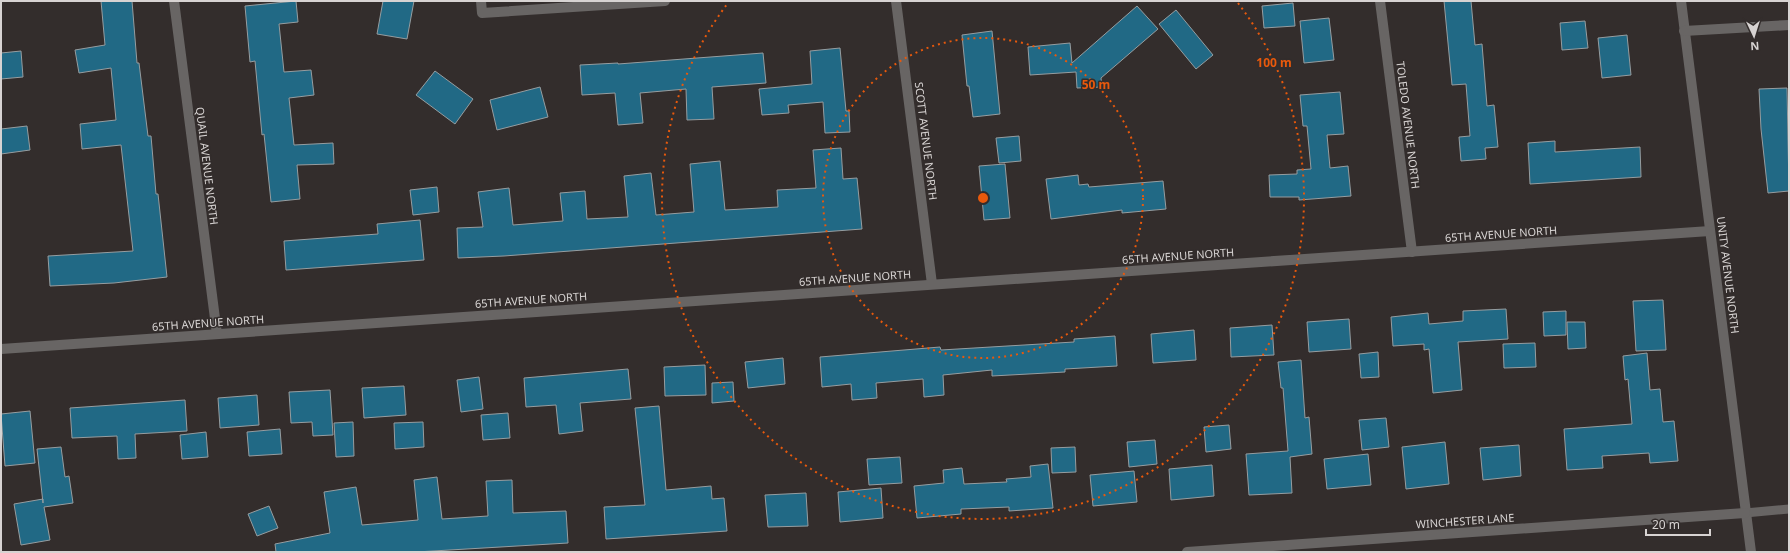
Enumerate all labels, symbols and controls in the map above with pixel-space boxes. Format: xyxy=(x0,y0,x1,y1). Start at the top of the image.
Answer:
north arrow xyxy=(1734,16,1774,56)
text: N xyxy=(1750,39,1760,54)
text: 100 m xyxy=(1256,54,1292,71)
street label: TOLEDO AVENUE NORTH xyxy=(1393,60,1424,190)
text: 50 m xyxy=(1082,76,1110,93)
street label: SCOTT AVENUE NORTH xyxy=(912,81,941,201)
street label: QUAIL AVENUE NORTH xyxy=(193,106,222,226)
centre of rings xyxy=(976,191,990,205)
street label: UNITY AVENUE NORTH xyxy=(1714,215,1743,334)
street label: 65TH AVENUE NORTH xyxy=(1444,222,1558,245)
street label: 65TH AVENUE NORTH xyxy=(1121,244,1235,267)
street label: 65TH AVENUE NORTH xyxy=(798,266,912,289)
street label: 65TH AVENUE NORTH xyxy=(474,288,588,311)
street label: 65TH AVENUE NORTH xyxy=(151,311,265,334)
street label: WINCHESTER LANE xyxy=(1415,510,1515,531)
scale bar xyxy=(1646,511,1710,537)
text: 20 m xyxy=(1652,516,1680,533)

